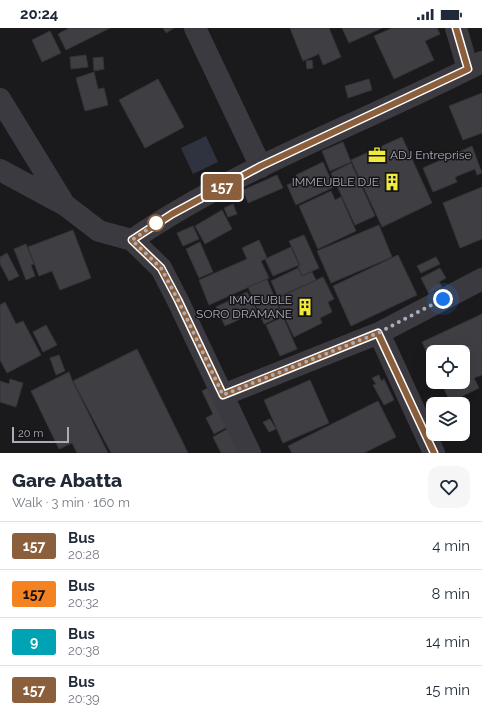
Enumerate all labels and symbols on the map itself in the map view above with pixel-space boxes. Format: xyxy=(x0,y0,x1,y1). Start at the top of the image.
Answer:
office icon: ADJ Entreprise xyxy=(367,145,387,165)
place label: ADJ Entreprise xyxy=(390,148,472,162)
building icon: IMMEUBLE DJE xyxy=(382,172,402,192)
line badge: 157 xyxy=(199,174,245,200)
place label: IMMEUBLE DJE xyxy=(292,175,379,189)
unlabelled marker xyxy=(147,214,165,232)
your location xyxy=(433,289,453,309)
place label: IMMEUBLE SORO DRAMANE xyxy=(196,293,292,321)
building icon: IMMEUBLE SORO DRAMANE xyxy=(295,297,315,317)
scale bar xyxy=(12,425,69,444)

